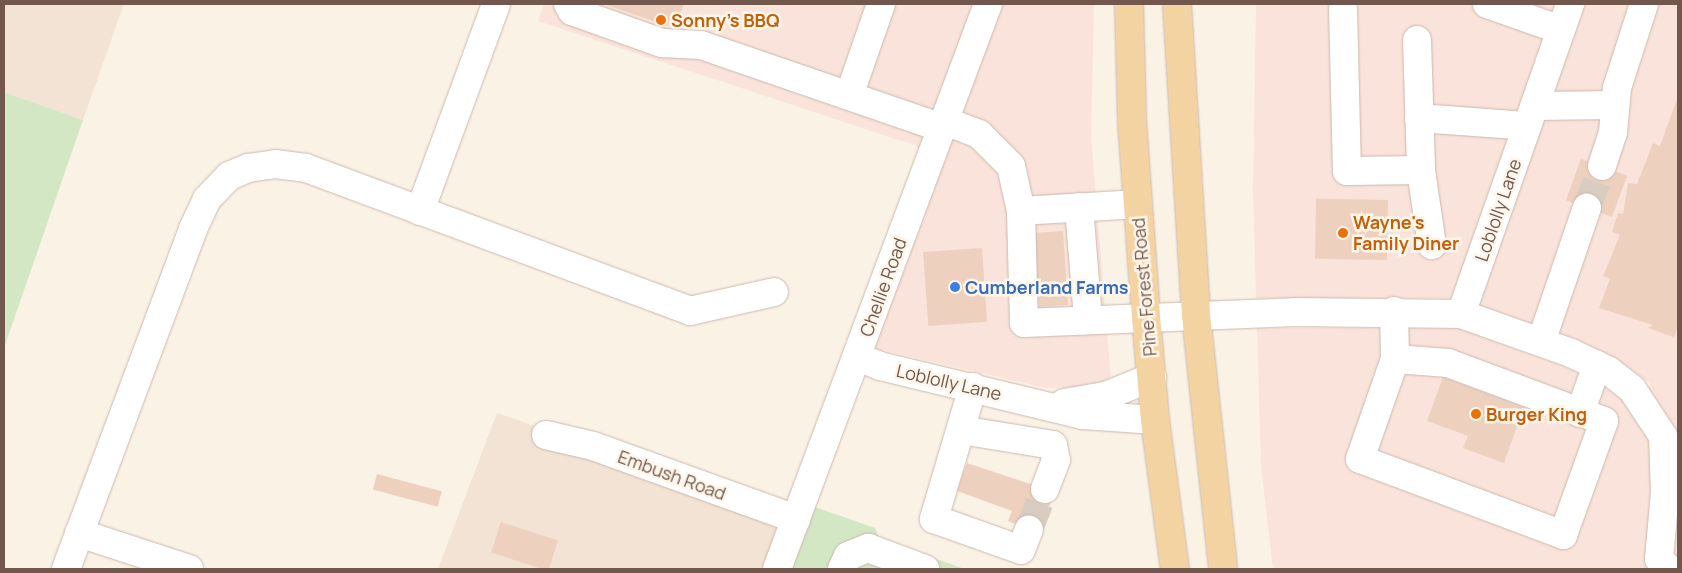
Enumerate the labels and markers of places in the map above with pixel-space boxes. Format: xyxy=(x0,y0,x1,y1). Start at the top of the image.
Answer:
place label: Sonny's BBQ xyxy=(671,9,779,31)
marker: Sonny's BBQ xyxy=(655,14,667,26)
place label: Wayne's Family Diner xyxy=(1353,212,1459,254)
marker: Wayne's Family Diner xyxy=(1337,227,1349,239)
place label: Cumberland Farms xyxy=(965,276,1129,298)
marker: Cumberland Farms xyxy=(949,281,961,293)
place label: Burger King xyxy=(1486,403,1587,425)
marker: Burger King xyxy=(1470,408,1482,420)

